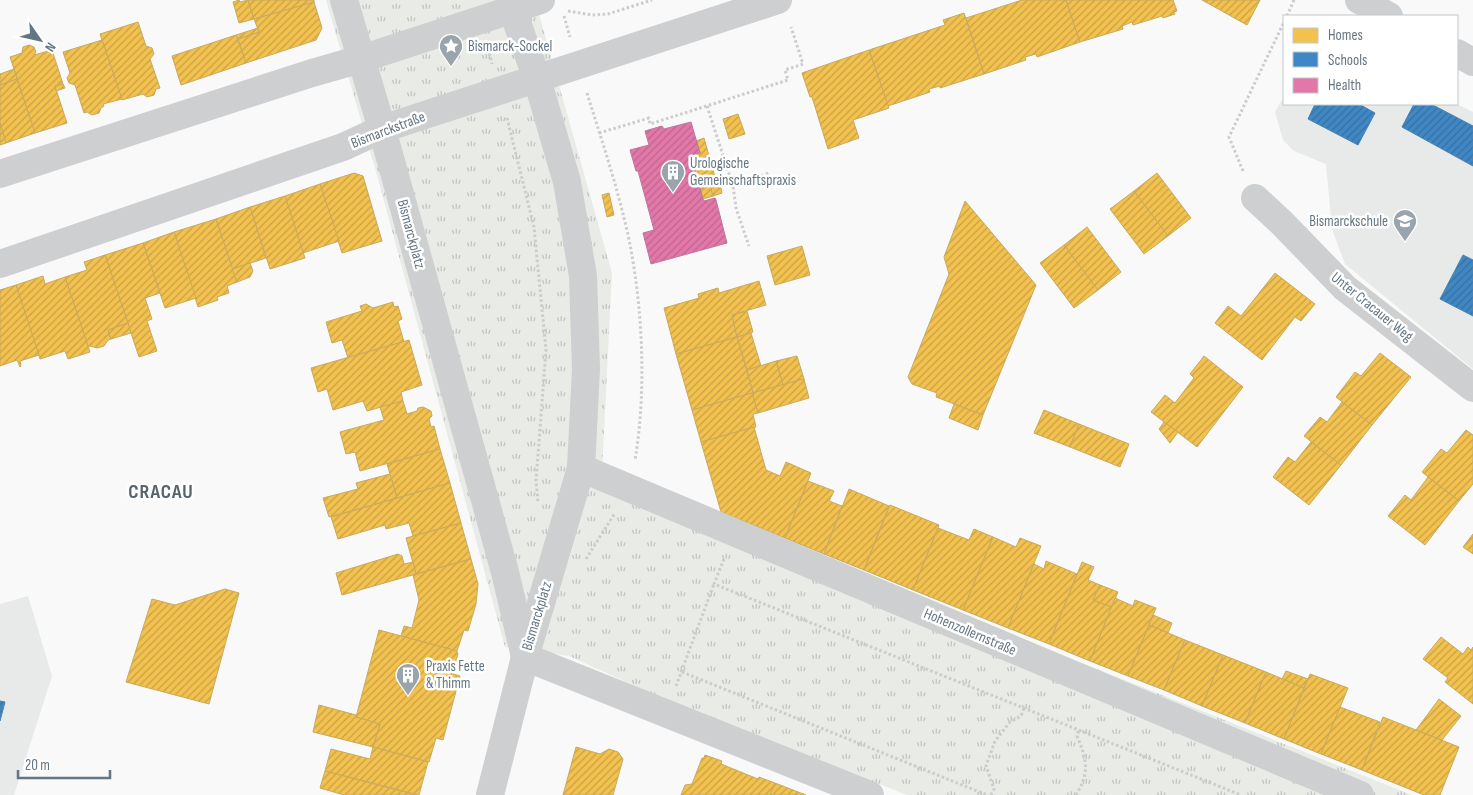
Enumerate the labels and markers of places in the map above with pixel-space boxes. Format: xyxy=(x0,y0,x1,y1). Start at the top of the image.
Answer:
place icon: Bismarck-Sockel xyxy=(438,33,464,67)
place label: Bismarck-Sockel xyxy=(468,37,552,56)
place label: Urologische Gemeinschaftspraxis xyxy=(690,154,796,190)
building icon: Urologische Gemeinschaftspraxis xyxy=(660,159,686,193)
school or university icon: Bismarckschule xyxy=(1392,208,1418,242)
place label: Bismarckschule xyxy=(1309,212,1388,231)
place label: Praxis Fette & Thimm xyxy=(426,657,485,693)
building icon: Praxis Fette & Thimm xyxy=(395,662,421,696)

